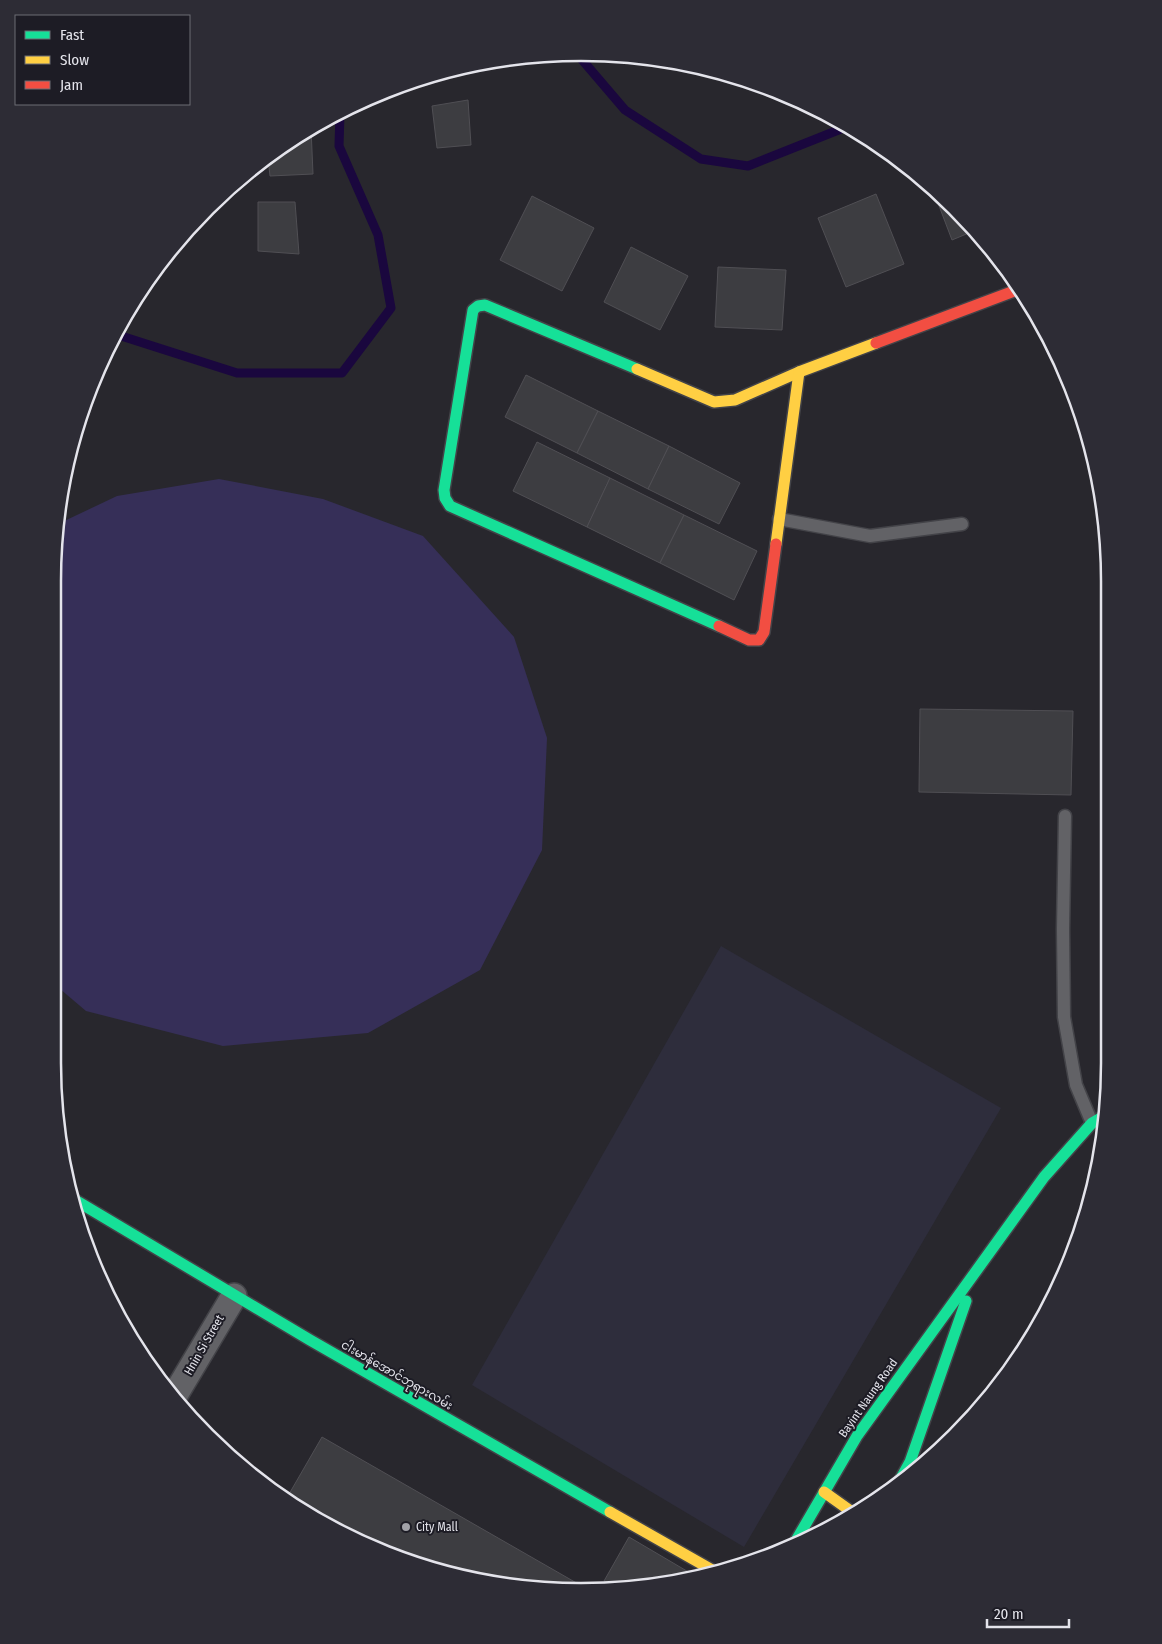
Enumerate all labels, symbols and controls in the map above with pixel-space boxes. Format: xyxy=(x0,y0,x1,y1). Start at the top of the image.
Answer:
legend xyxy=(15,15,190,105)
text: Fast xyxy=(60,26,84,44)
text: Slow xyxy=(60,51,89,69)
text: Jam xyxy=(60,76,83,94)
street label: Hnin Si Street xyxy=(181,1312,227,1378)
street label: ငါးမာန်အောင်ဘုရားလမ်း xyxy=(337,1336,456,1415)
street label: Bayint Naung Road xyxy=(836,1356,900,1440)
place label: City Mall xyxy=(416,1520,458,1534)
marker: City Mall xyxy=(400,1521,412,1533)
scale bar xyxy=(987,1596,1070,1628)
text: 20 m xyxy=(994,1605,1024,1623)

